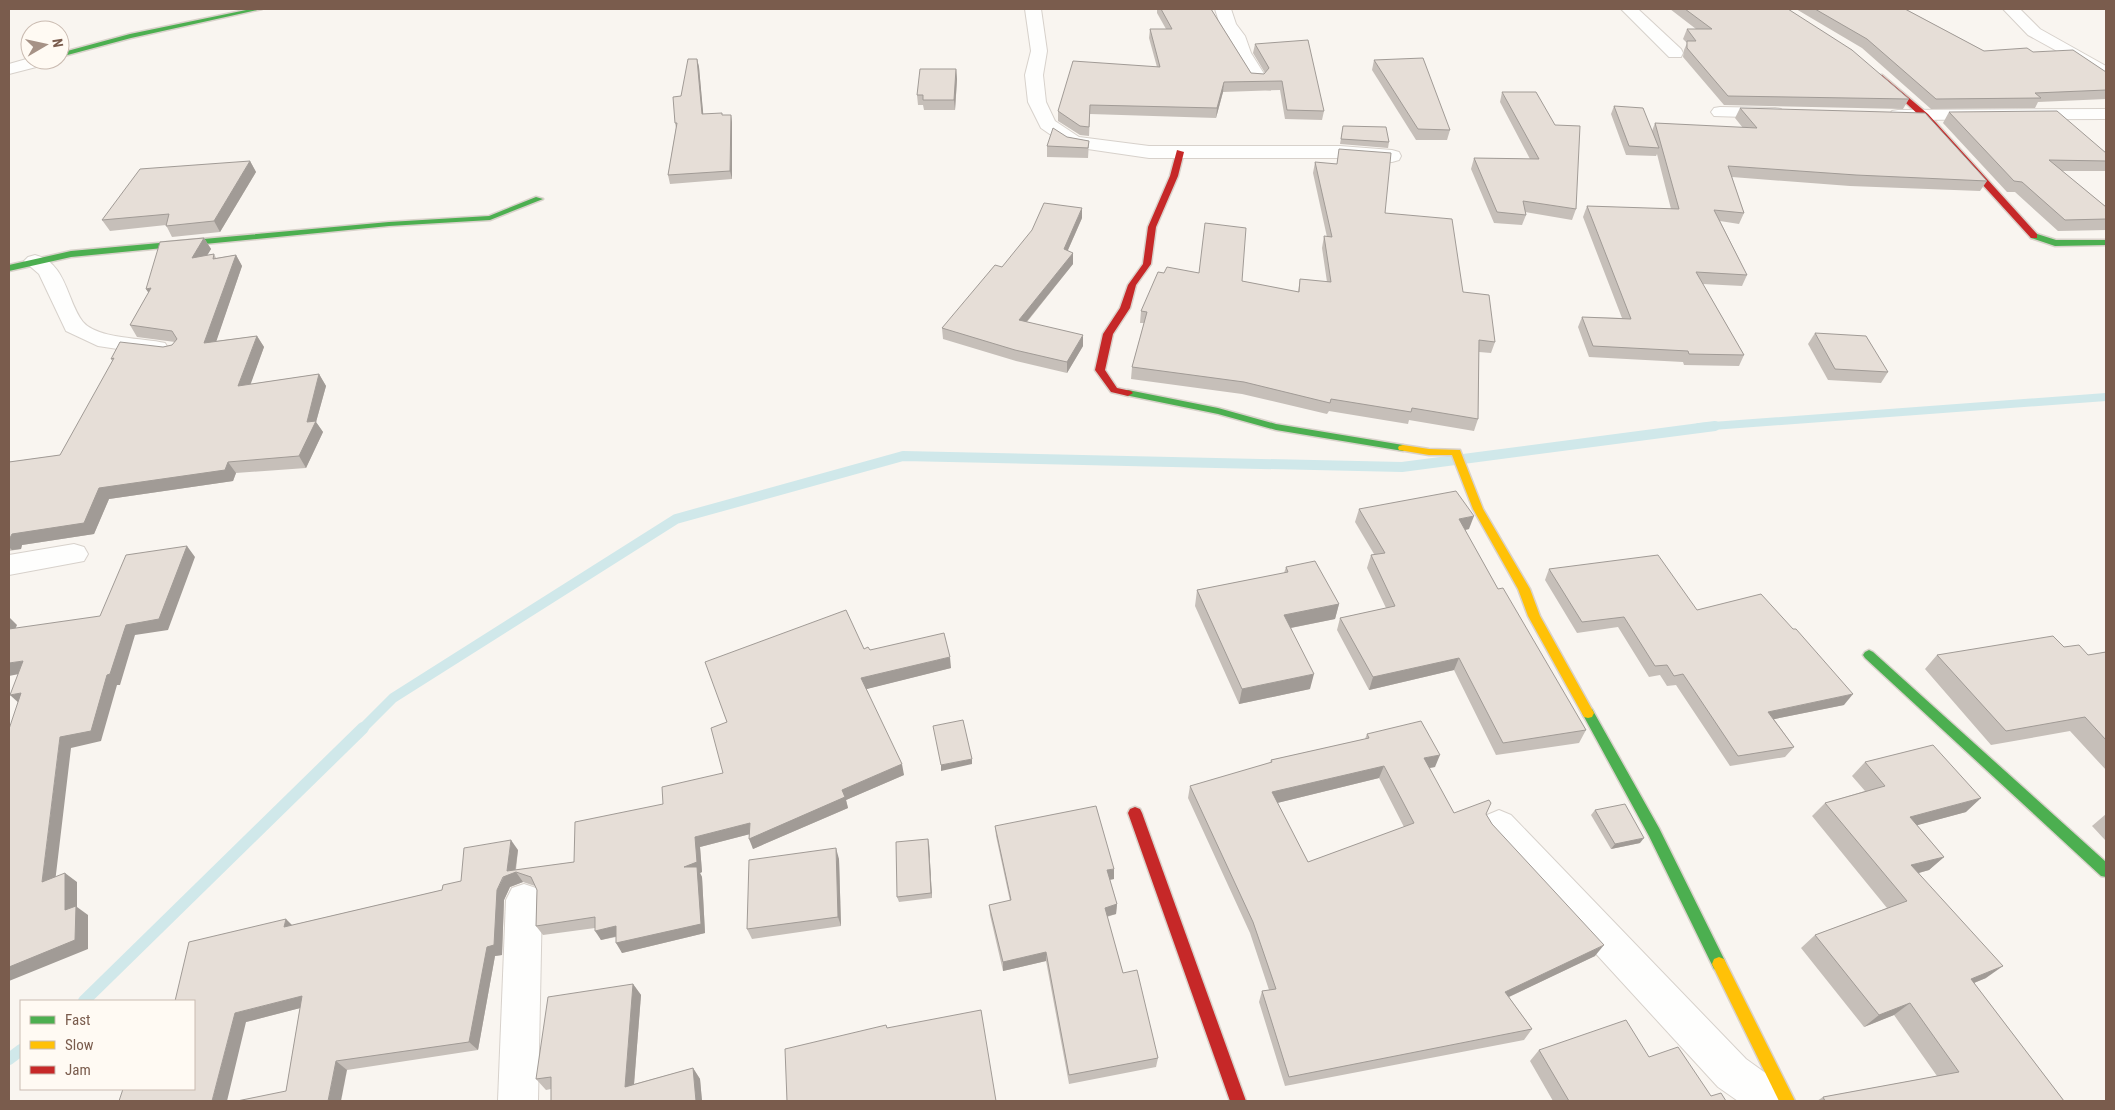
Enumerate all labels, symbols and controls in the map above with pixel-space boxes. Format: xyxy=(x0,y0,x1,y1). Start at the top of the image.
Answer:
north arrow xyxy=(20,20,70,70)
text: N xyxy=(49,37,66,48)
legend xyxy=(20,1000,195,1090)
text: Fast xyxy=(65,1011,90,1029)
text: Slow xyxy=(65,1036,94,1054)
text: Jam xyxy=(65,1061,91,1079)

